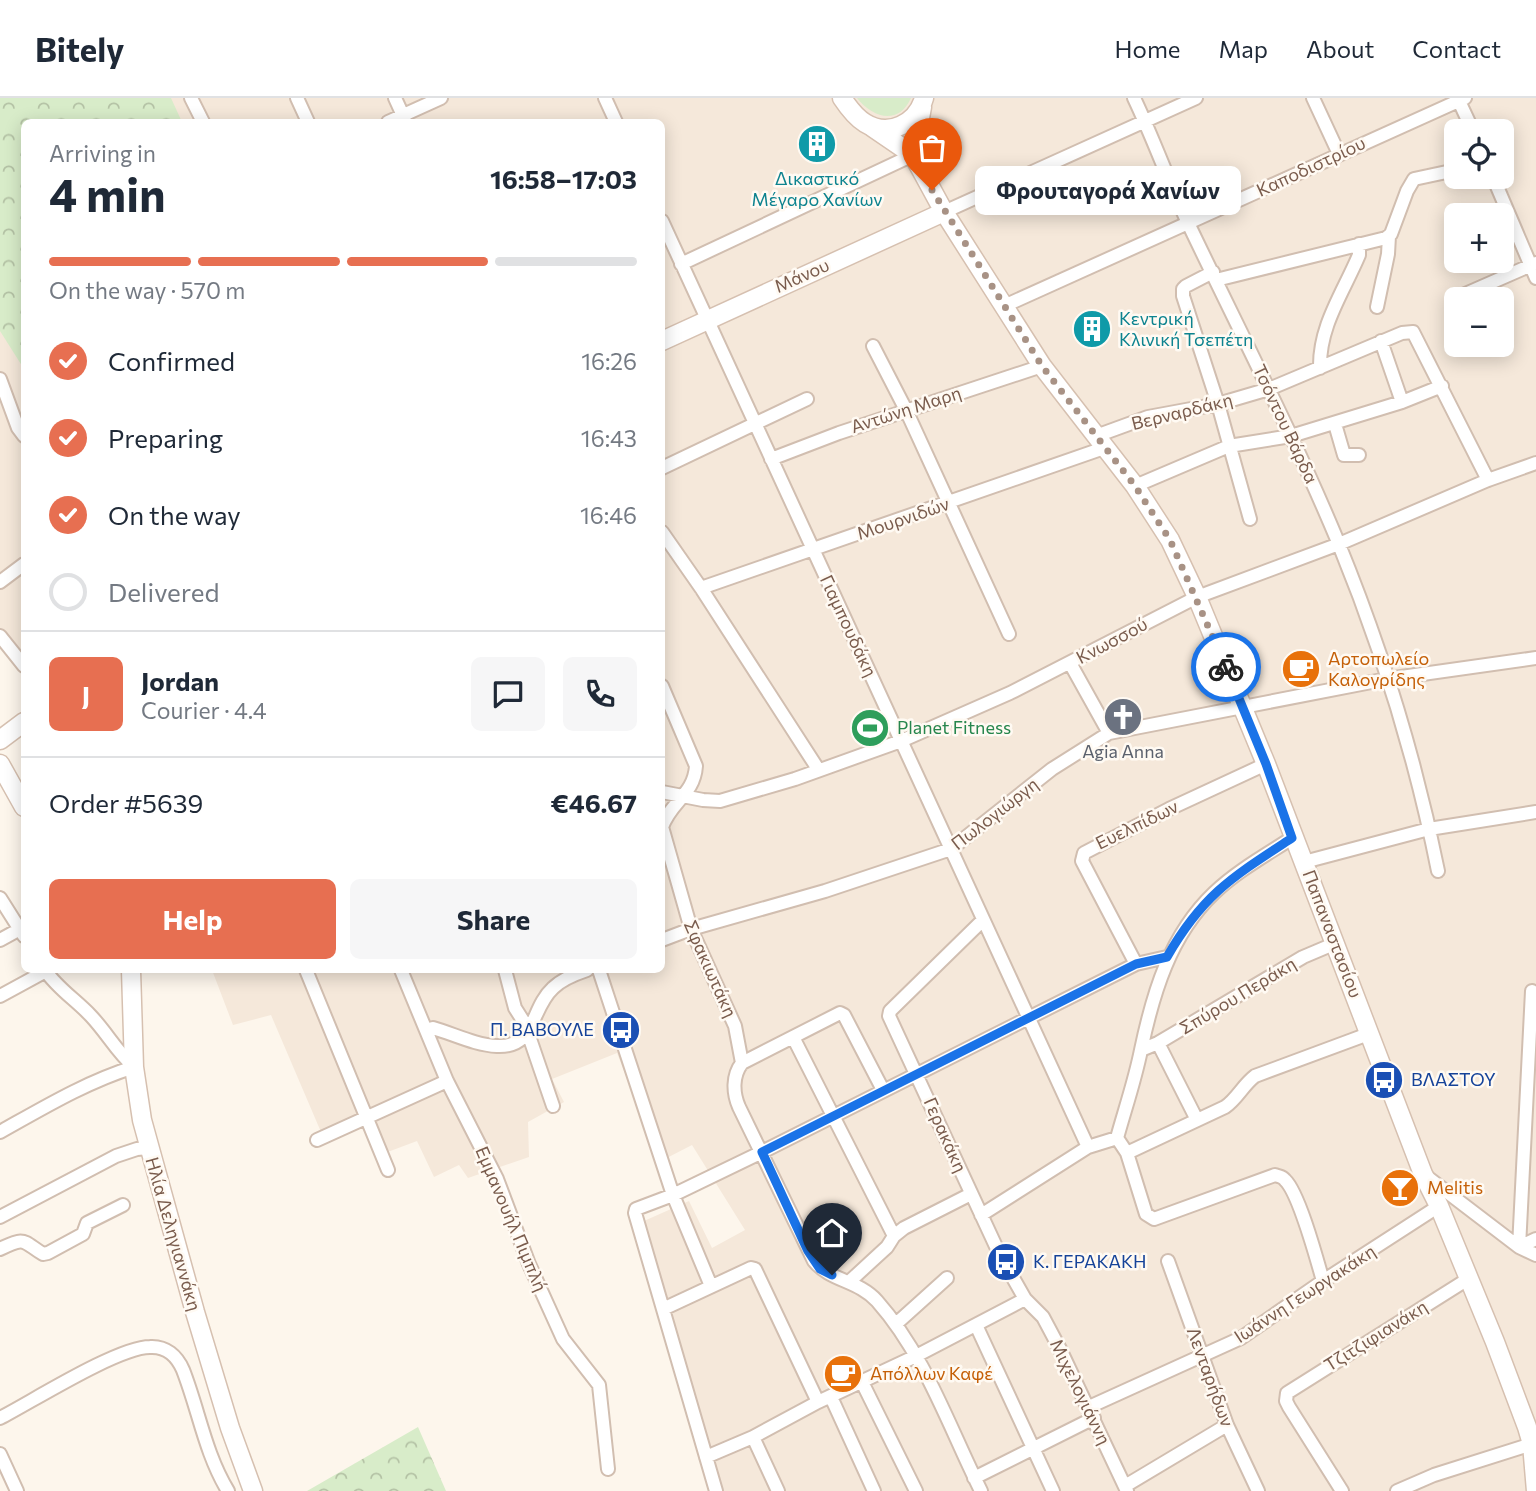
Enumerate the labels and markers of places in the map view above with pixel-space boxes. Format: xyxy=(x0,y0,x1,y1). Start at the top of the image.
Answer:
pin xyxy=(902,118,962,190)
building icon: Δικαστικό Μέγαρο Χανίων xyxy=(796,123,838,165)
callout: Φρουταγορά Χανίων xyxy=(974,166,1240,214)
place label: Δικαστικό Μέγαρο Χανίων xyxy=(752,167,882,210)
place label: Κεντρική Κλινική Τσεπέτη xyxy=(1119,307,1253,350)
building icon: Κεντρική Κλινική Τσεπέτη xyxy=(1071,308,1113,350)
place label: Αρτοπωλείο Καλογρίδης xyxy=(1328,647,1429,690)
cafe icon: Αρτοπωλείο Καλογρίδης xyxy=(1280,648,1322,690)
church icon: Agia Anna xyxy=(1102,696,1144,738)
sports icon: Planet Fitness xyxy=(849,707,891,749)
place label: Planet Fitness xyxy=(897,716,1011,738)
place label: Agia Anna xyxy=(1082,740,1164,762)
bus stop icon: Π. ΒΑΒΟΥΛΕ xyxy=(600,1009,642,1051)
place label: Π. ΒΑΒΟΥΛΕ xyxy=(490,1018,594,1040)
bus stop icon: ΒΛΑΣΤΟΥ xyxy=(1363,1059,1405,1101)
place label: ΒΛΑΣΤΟΥ xyxy=(1411,1068,1496,1090)
bar icon: Melitis xyxy=(1379,1167,1421,1209)
place label: Melitis xyxy=(1427,1176,1483,1198)
pin xyxy=(802,1203,862,1275)
bus stop icon: Κ. ΓΕΡΑΚΑΚΗ xyxy=(985,1241,1027,1283)
place label: Κ. ΓΕΡΑΚΑΚΗ xyxy=(1033,1250,1146,1272)
cafe icon: Απόλλων Καφέ xyxy=(822,1353,864,1395)
place label: Απόλλων Καφέ xyxy=(870,1362,993,1384)

